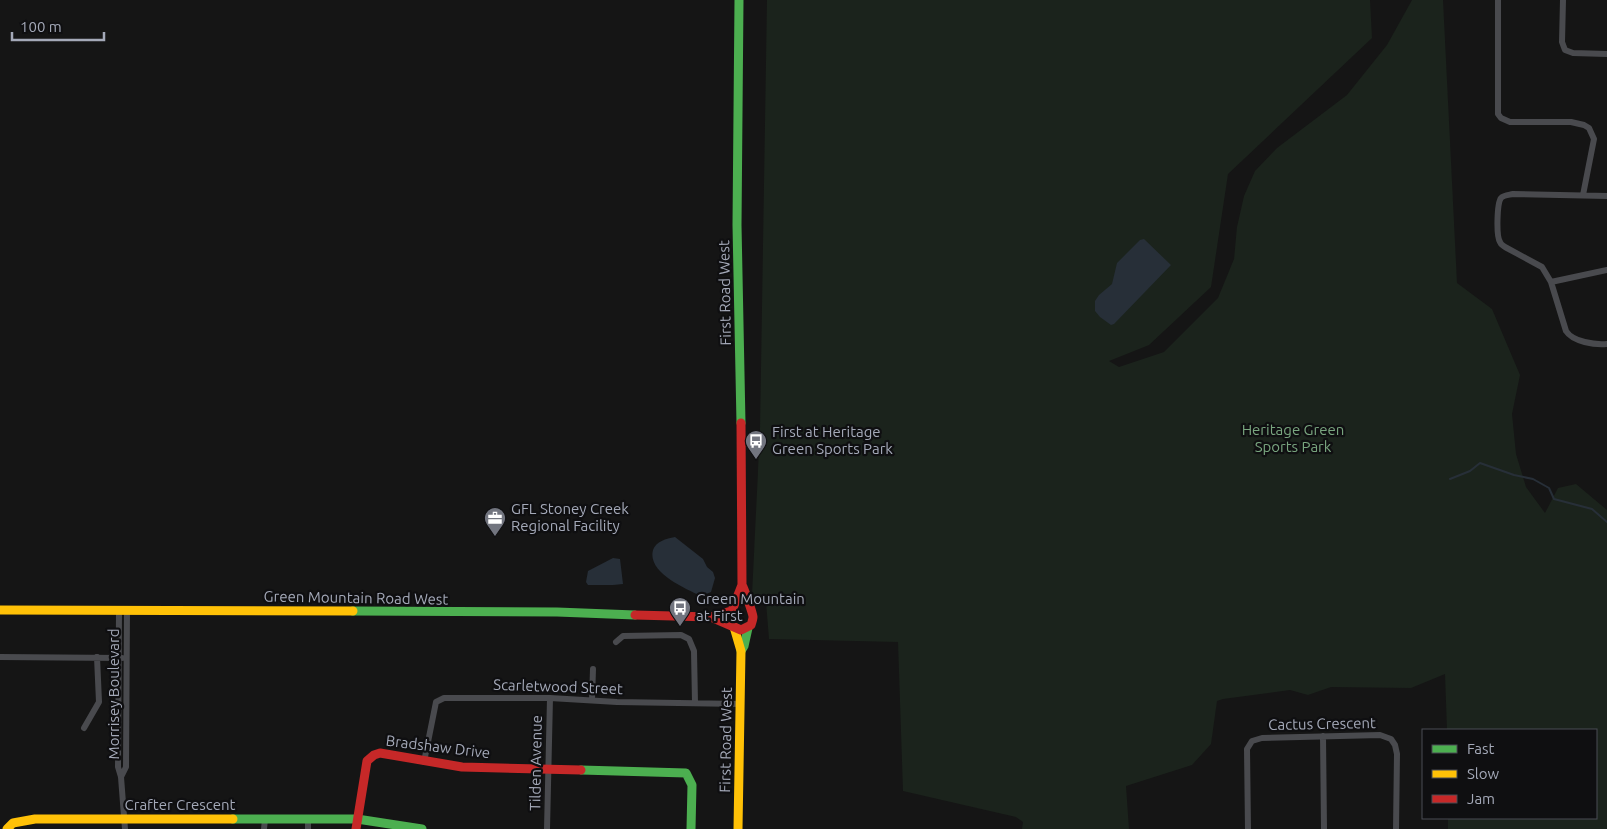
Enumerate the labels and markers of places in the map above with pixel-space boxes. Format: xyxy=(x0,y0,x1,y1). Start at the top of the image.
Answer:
place label: First at Heritage Green Sports Park xyxy=(772,423,893,457)
bus stop icon: First at Heritage Green Sports Park xyxy=(744,429,768,460)
place label: GFL Stoney Creek Regional Facility xyxy=(511,500,629,534)
office icon: GFL Stoney Creek Regional Facility xyxy=(483,506,507,537)
place label: Green Mountain at First xyxy=(696,590,805,624)
bus stop icon: Green Mountain at First xyxy=(668,596,692,627)

